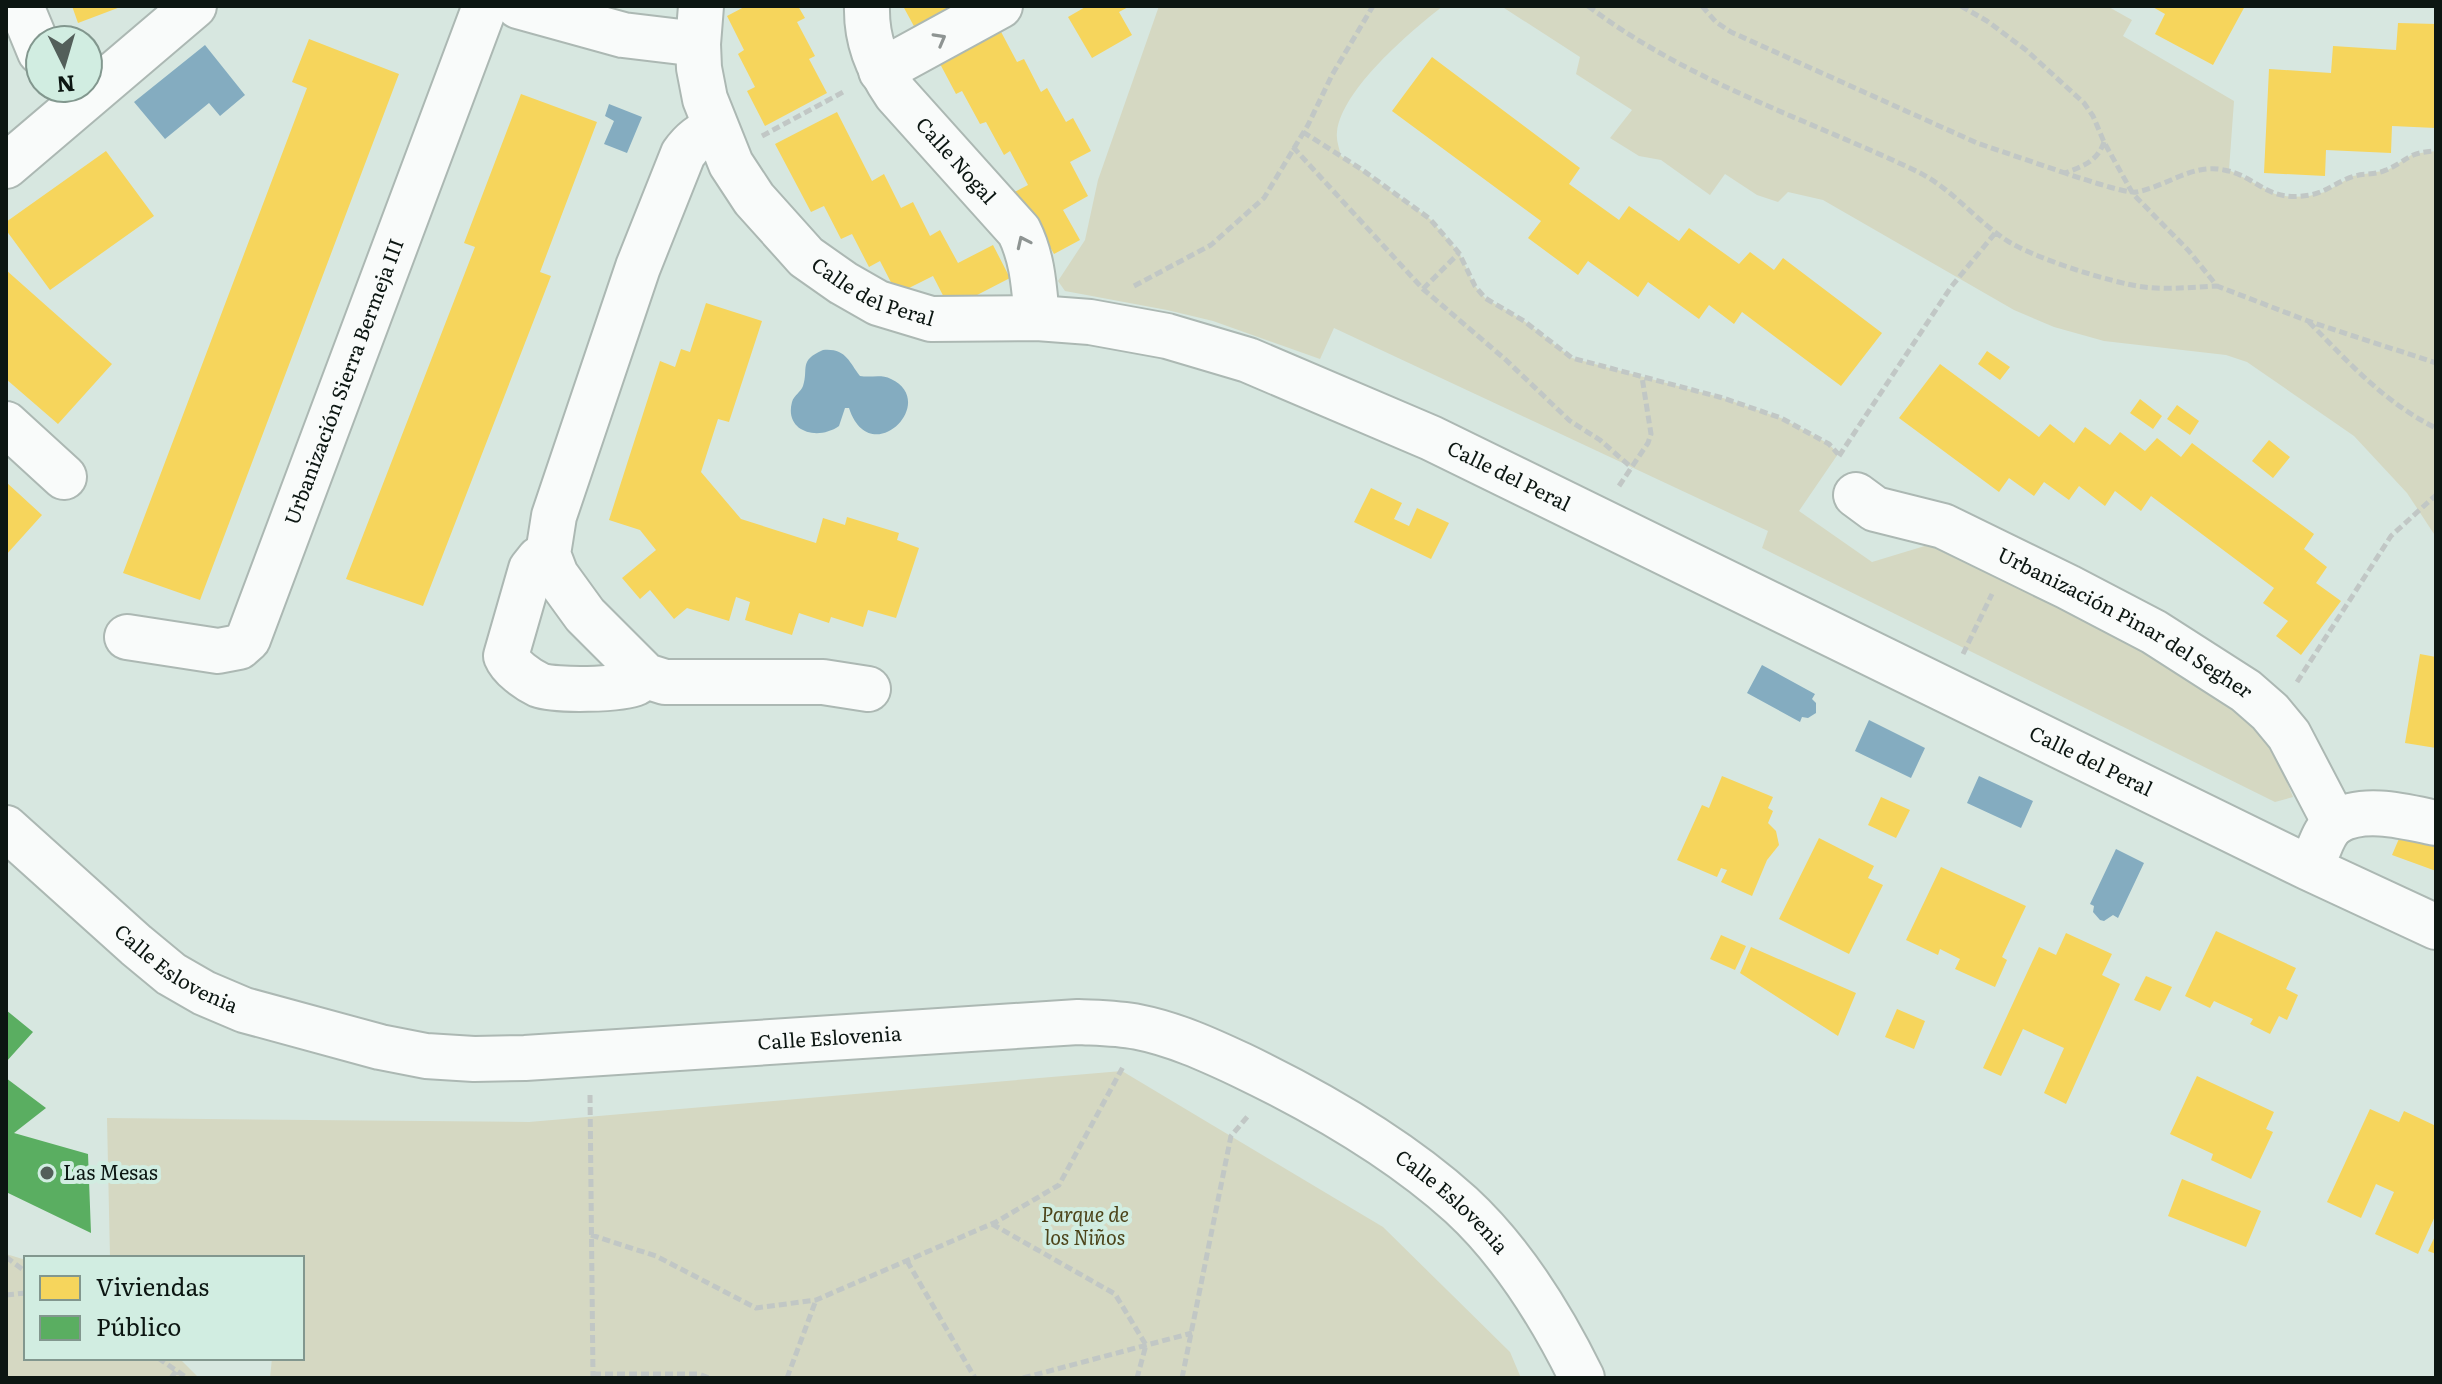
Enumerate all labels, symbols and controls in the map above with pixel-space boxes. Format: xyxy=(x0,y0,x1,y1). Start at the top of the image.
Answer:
north arrow xyxy=(24,24,104,104)
one-way arrow xyxy=(932,33,946,49)
text: N xyxy=(55,68,77,103)
street label: Calle Nogal xyxy=(910,109,1005,210)
street label: Urbanización Sierra Bermeja III xyxy=(275,234,410,529)
one-way arrow xyxy=(1017,236,1033,251)
street label: Calle del Peral xyxy=(806,248,939,332)
street label: Calle del Peral xyxy=(1443,431,1577,517)
street label: Urbanización Pinar del Segher xyxy=(1993,538,2261,704)
street label: Calle del Peral xyxy=(2025,716,2159,802)
street label: Calle Eslovenia xyxy=(109,916,244,1019)
street label: Calle Eslovenia xyxy=(757,1017,903,1056)
street label: Calle Eslovenia xyxy=(1390,1141,1517,1260)
place label: Las Mesas xyxy=(63,1156,158,1186)
marker: Las Mesas xyxy=(38,1164,56,1182)
park label: Parque de los Niños xyxy=(1041,1198,1129,1251)
legend xyxy=(24,1256,304,1360)
text: Viviendas xyxy=(96,1268,209,1303)
text: Público xyxy=(96,1308,181,1343)

